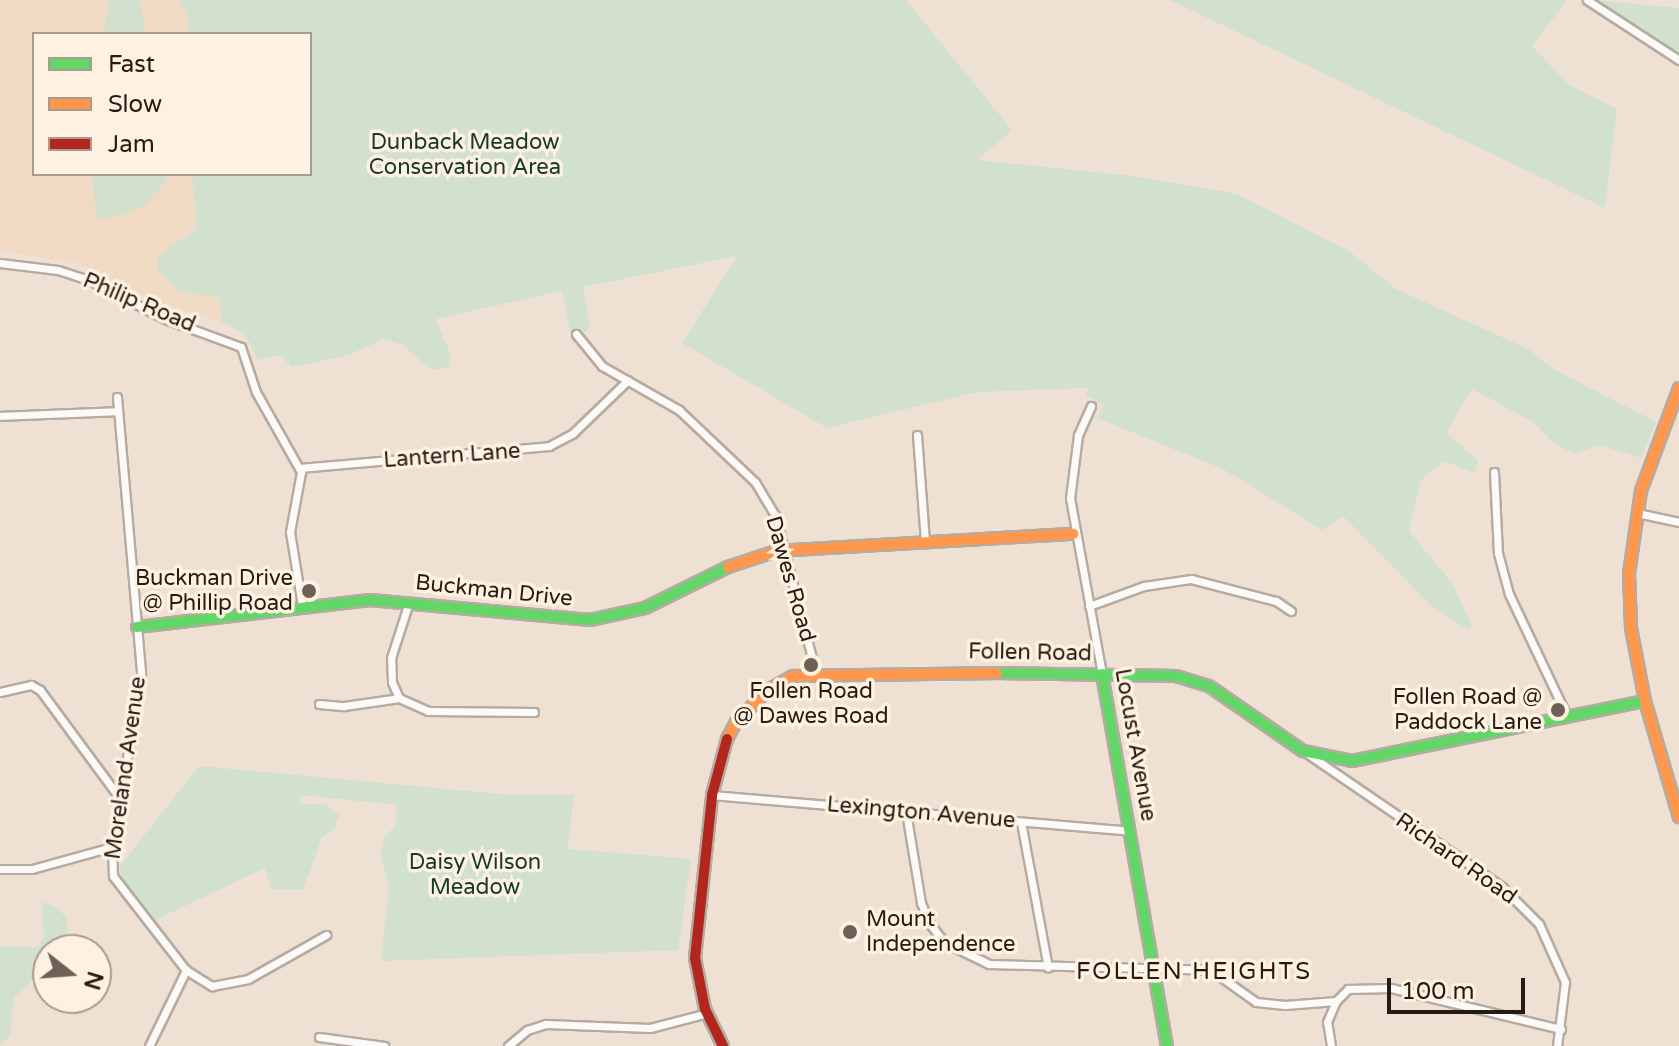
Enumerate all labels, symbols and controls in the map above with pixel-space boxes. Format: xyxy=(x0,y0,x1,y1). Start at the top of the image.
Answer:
legend xyxy=(32,32,312,176)
text: Fast xyxy=(108,50,155,79)
text: Slow xyxy=(108,90,162,119)
park label: Dunback Meadow Conservation Area xyxy=(369,129,561,180)
text: Jam xyxy=(108,130,155,159)
street label: Philip Road xyxy=(79,268,199,338)
street label: Lantern Lane xyxy=(383,438,521,474)
street label: Dawes Road xyxy=(759,513,821,645)
place label: Buckman Drive @ Phillip Road xyxy=(135,565,293,616)
street label: Buckman Drive xyxy=(414,570,574,612)
marker: Buckman Drive @ Phillip Road xyxy=(300,582,318,600)
street label: Follen Road xyxy=(968,639,1092,667)
marker: Follen Road @ Dawes Road xyxy=(802,656,820,674)
street label: Locust Avenue xyxy=(1109,667,1161,823)
street label: Moreland Avenue xyxy=(100,675,152,861)
place label: Follen Road @ Dawes Road xyxy=(733,678,889,730)
place label: Follen Road @ Paddock Lane xyxy=(1393,684,1542,736)
marker: Follen Road @ Paddock Lane xyxy=(1549,701,1567,719)
street label: Lexington Avenue xyxy=(826,792,1016,834)
street label: Richard Road xyxy=(1390,808,1522,910)
park label: Daisy Wilson Meadow xyxy=(409,849,541,900)
place label: Mount Independence xyxy=(866,906,1015,958)
marker: Mount Independence xyxy=(841,923,859,941)
north arrow xyxy=(32,934,112,1014)
district label: FOLLEN HEIGHTS xyxy=(1076,958,1312,986)
scale bar xyxy=(1391,962,1529,1012)
text: N xyxy=(78,968,108,993)
text: 100 m xyxy=(1401,977,1475,1006)

